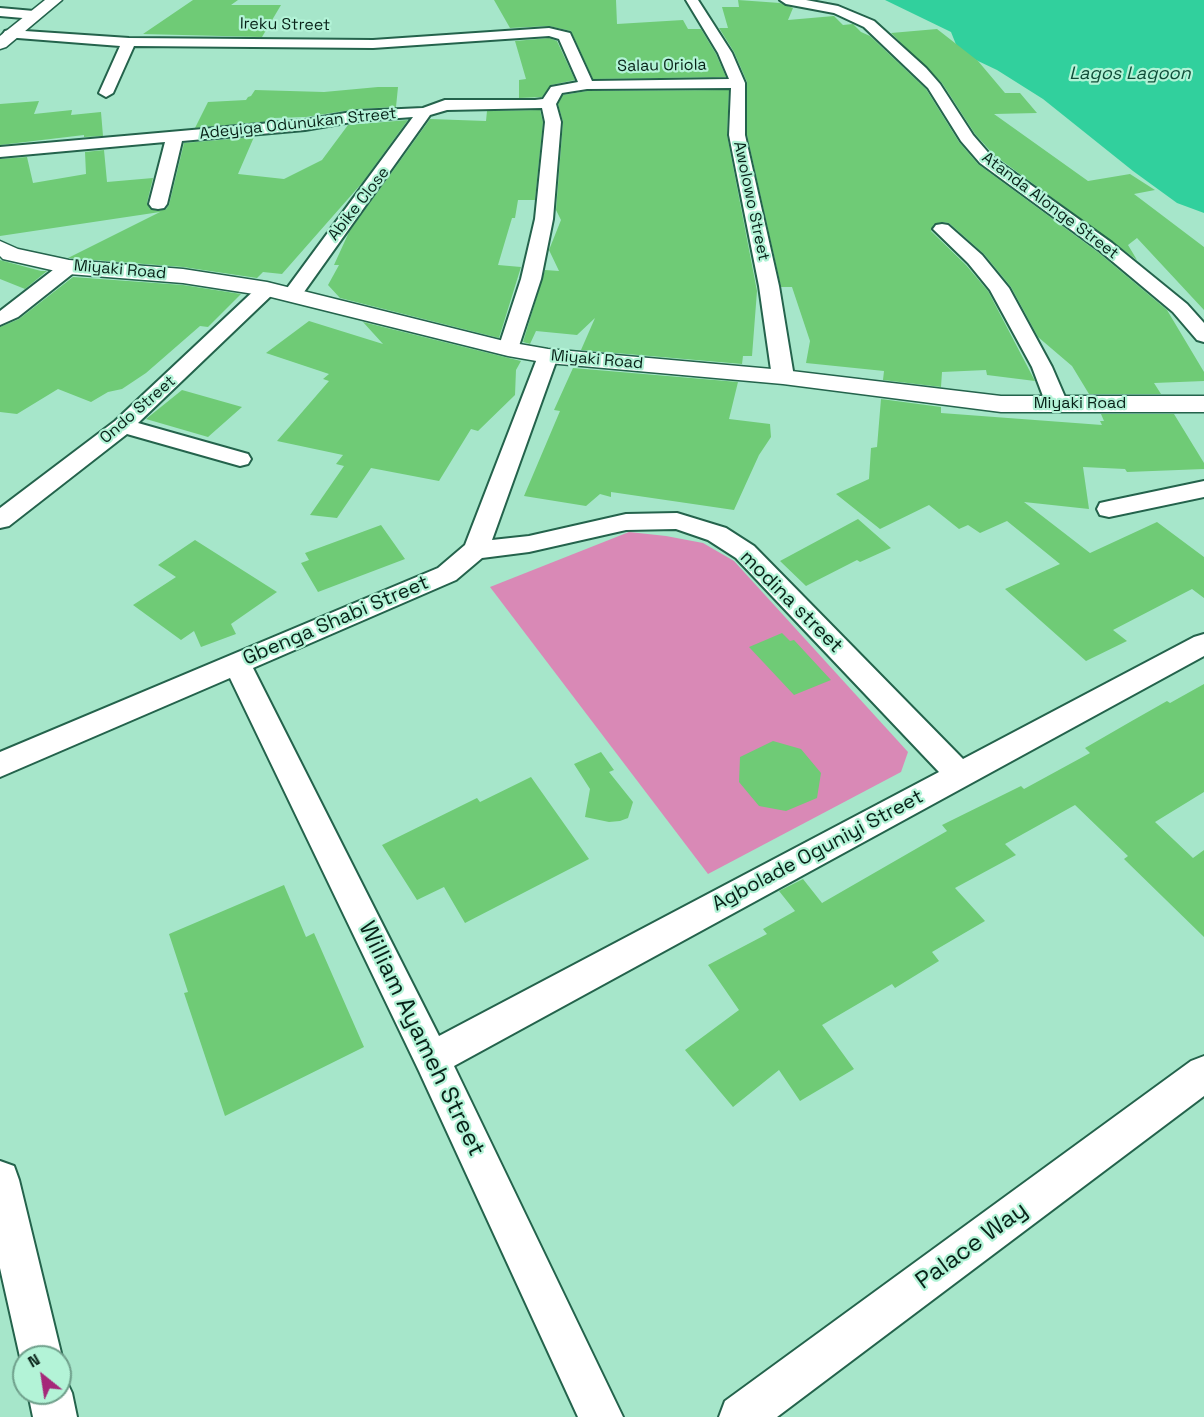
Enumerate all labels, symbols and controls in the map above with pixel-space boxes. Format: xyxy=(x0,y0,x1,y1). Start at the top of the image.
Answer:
street label: Ireku Street xyxy=(240,15,330,35)
street label: Salau Oriola xyxy=(617,56,707,76)
water label: Lagos Lagoon xyxy=(1069,63,1191,85)
street label: Adeyiga Odunukan Street xyxy=(199,104,397,144)
street label: Awolowo Street xyxy=(729,139,773,263)
street label: Atanda Alonge Street xyxy=(978,148,1122,264)
street label: Abike Close xyxy=(324,163,394,245)
street label: Miyaki Road xyxy=(73,256,167,284)
street label: Miyaki Road xyxy=(550,346,644,374)
street label: Ondo Street xyxy=(96,372,180,448)
street label: Miyaki Road xyxy=(1034,394,1126,414)
street label: modina street xyxy=(735,546,847,658)
street label: Gbenga Shabi Street xyxy=(239,571,433,671)
street label: Agbolade Oguniyi Street xyxy=(708,785,928,917)
street label: William Ayameh Street xyxy=(352,917,490,1161)
street label: Palace Way xyxy=(911,1196,1033,1296)
north arrow xyxy=(12,1345,72,1405)
text: N xyxy=(24,1349,44,1372)

